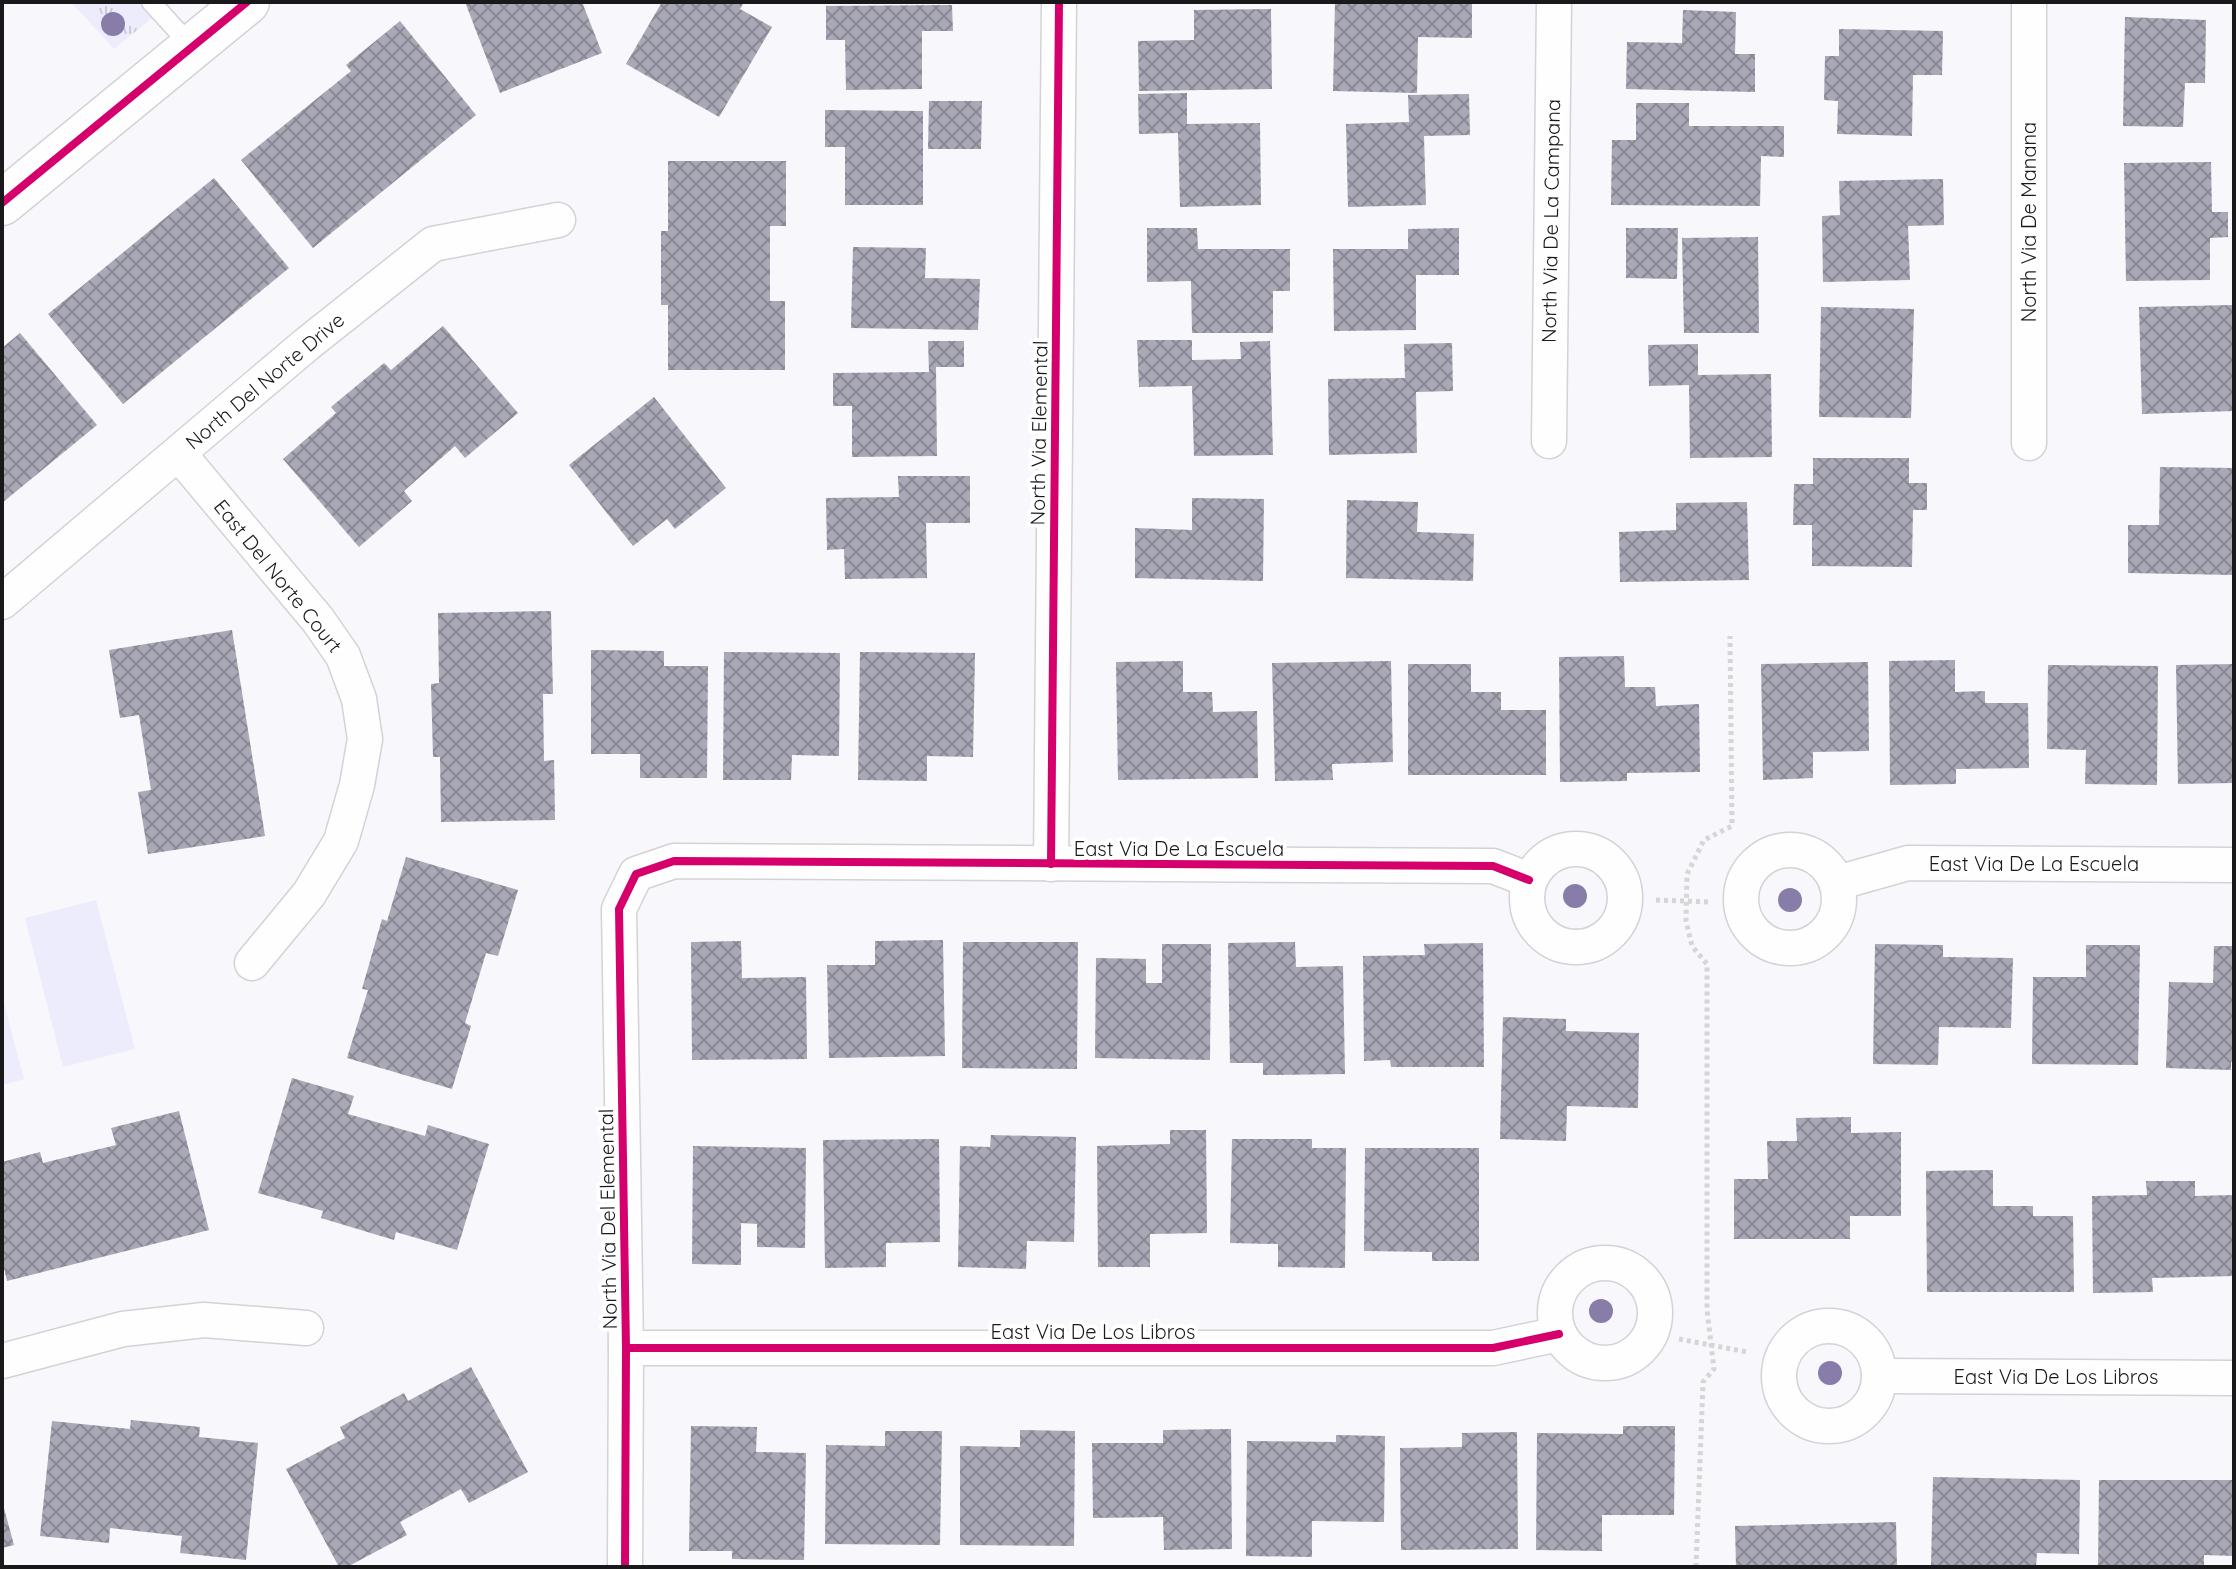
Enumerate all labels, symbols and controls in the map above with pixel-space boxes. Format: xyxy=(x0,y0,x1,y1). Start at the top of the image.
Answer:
street label: North Via De La Campana xyxy=(1536,99,1565,343)
street label: North Via De Manana xyxy=(2016,122,2041,322)
street label: North Del Norte Drive xyxy=(180,307,349,454)
street label: North Via Elemental xyxy=(1024,340,1053,526)
street label: East Del Norte Court xyxy=(209,494,348,657)
street label: East Via De La Escuela xyxy=(1074,836,1284,861)
street label: East Via De La Escuela xyxy=(1929,851,2139,876)
street label: North Via Del Elemental xyxy=(593,1108,622,1330)
street label: East Via De Los Libros xyxy=(991,1319,1195,1344)
street label: East Via De Los Libros xyxy=(1954,1364,2158,1389)

